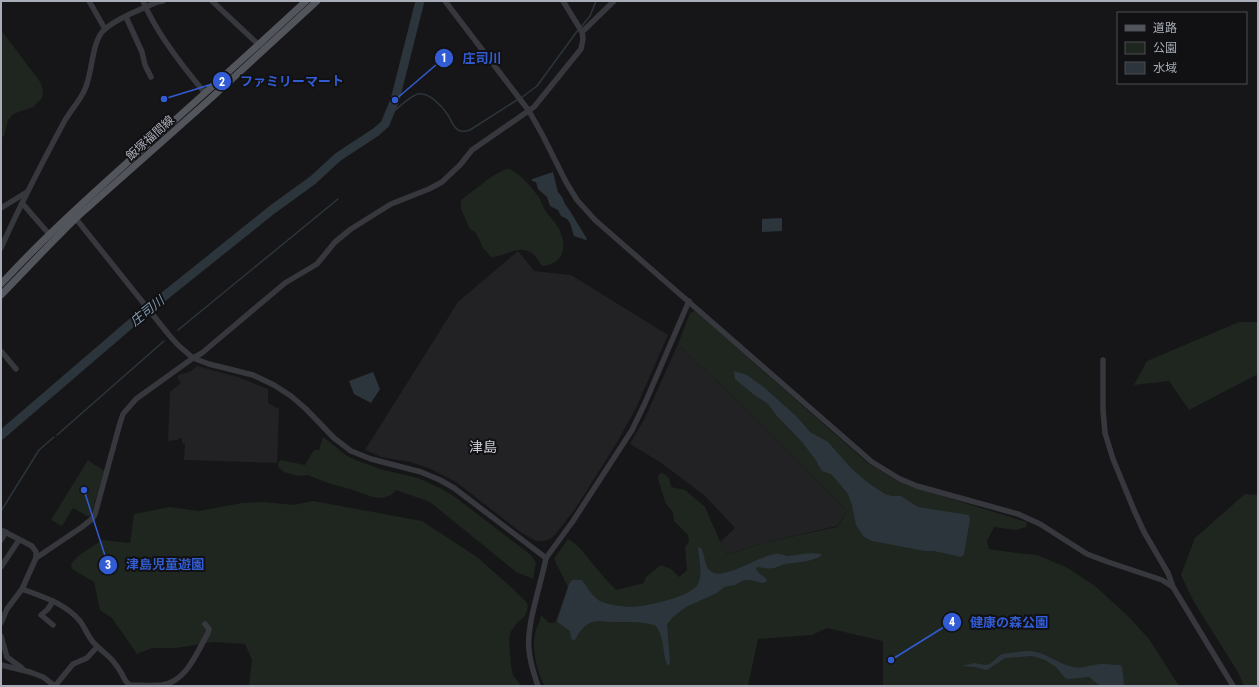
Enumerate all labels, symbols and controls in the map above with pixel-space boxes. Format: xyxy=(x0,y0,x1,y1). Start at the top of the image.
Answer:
legend xyxy=(1117,12,1247,84)
text: 道路 xyxy=(1153,21,1177,35)
text: 公園 xyxy=(1153,41,1177,55)
callout: 庄司川 xyxy=(434,46,509,71)
text: 1 xyxy=(441,51,447,65)
text: 庄司川 xyxy=(462,51,502,66)
text: 水域 xyxy=(1153,61,1177,75)
callout: ファミリーマート xyxy=(212,69,352,94)
text: ファミリーマート xyxy=(240,74,344,89)
text: 2 xyxy=(219,75,225,89)
street label: 飯塚福間線 xyxy=(123,113,177,163)
water label: 庄司川 xyxy=(127,292,168,329)
district label: 津島 xyxy=(469,439,497,455)
callout: 津島児童遊園 xyxy=(98,552,212,577)
text: 津島児童遊園 xyxy=(126,557,204,572)
text: 3 xyxy=(105,558,111,572)
callout: 健康の森公園 xyxy=(942,610,1056,635)
text: 4 xyxy=(949,615,955,629)
text: 健康の森公園 xyxy=(970,615,1048,630)

